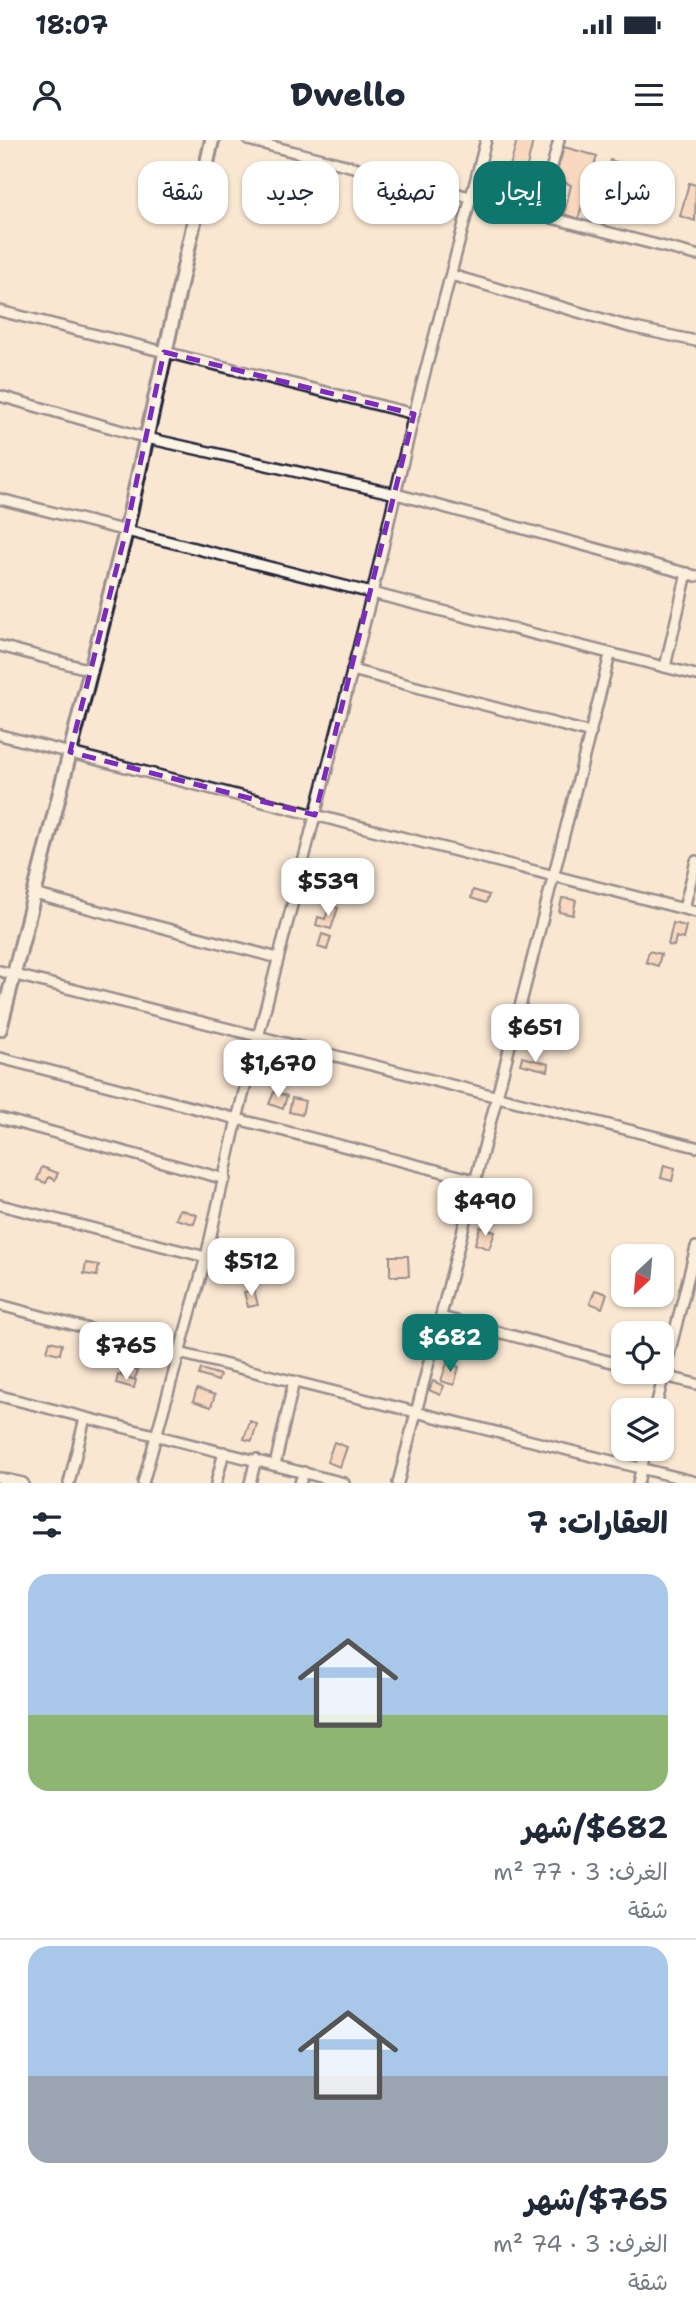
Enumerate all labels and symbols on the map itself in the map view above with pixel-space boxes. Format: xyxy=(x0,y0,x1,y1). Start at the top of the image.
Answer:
pin: $539 xyxy=(287,858,369,918)
pin: $651 xyxy=(494,1004,576,1064)
pin: $1,670 xyxy=(221,1040,335,1100)
pin: $490 xyxy=(444,1178,526,1238)
pin: $512 xyxy=(210,1238,292,1298)
north arrow xyxy=(611,1244,674,1307)
pin: $682 xyxy=(409,1314,491,1374)
pin: $765 xyxy=(85,1322,167,1382)

